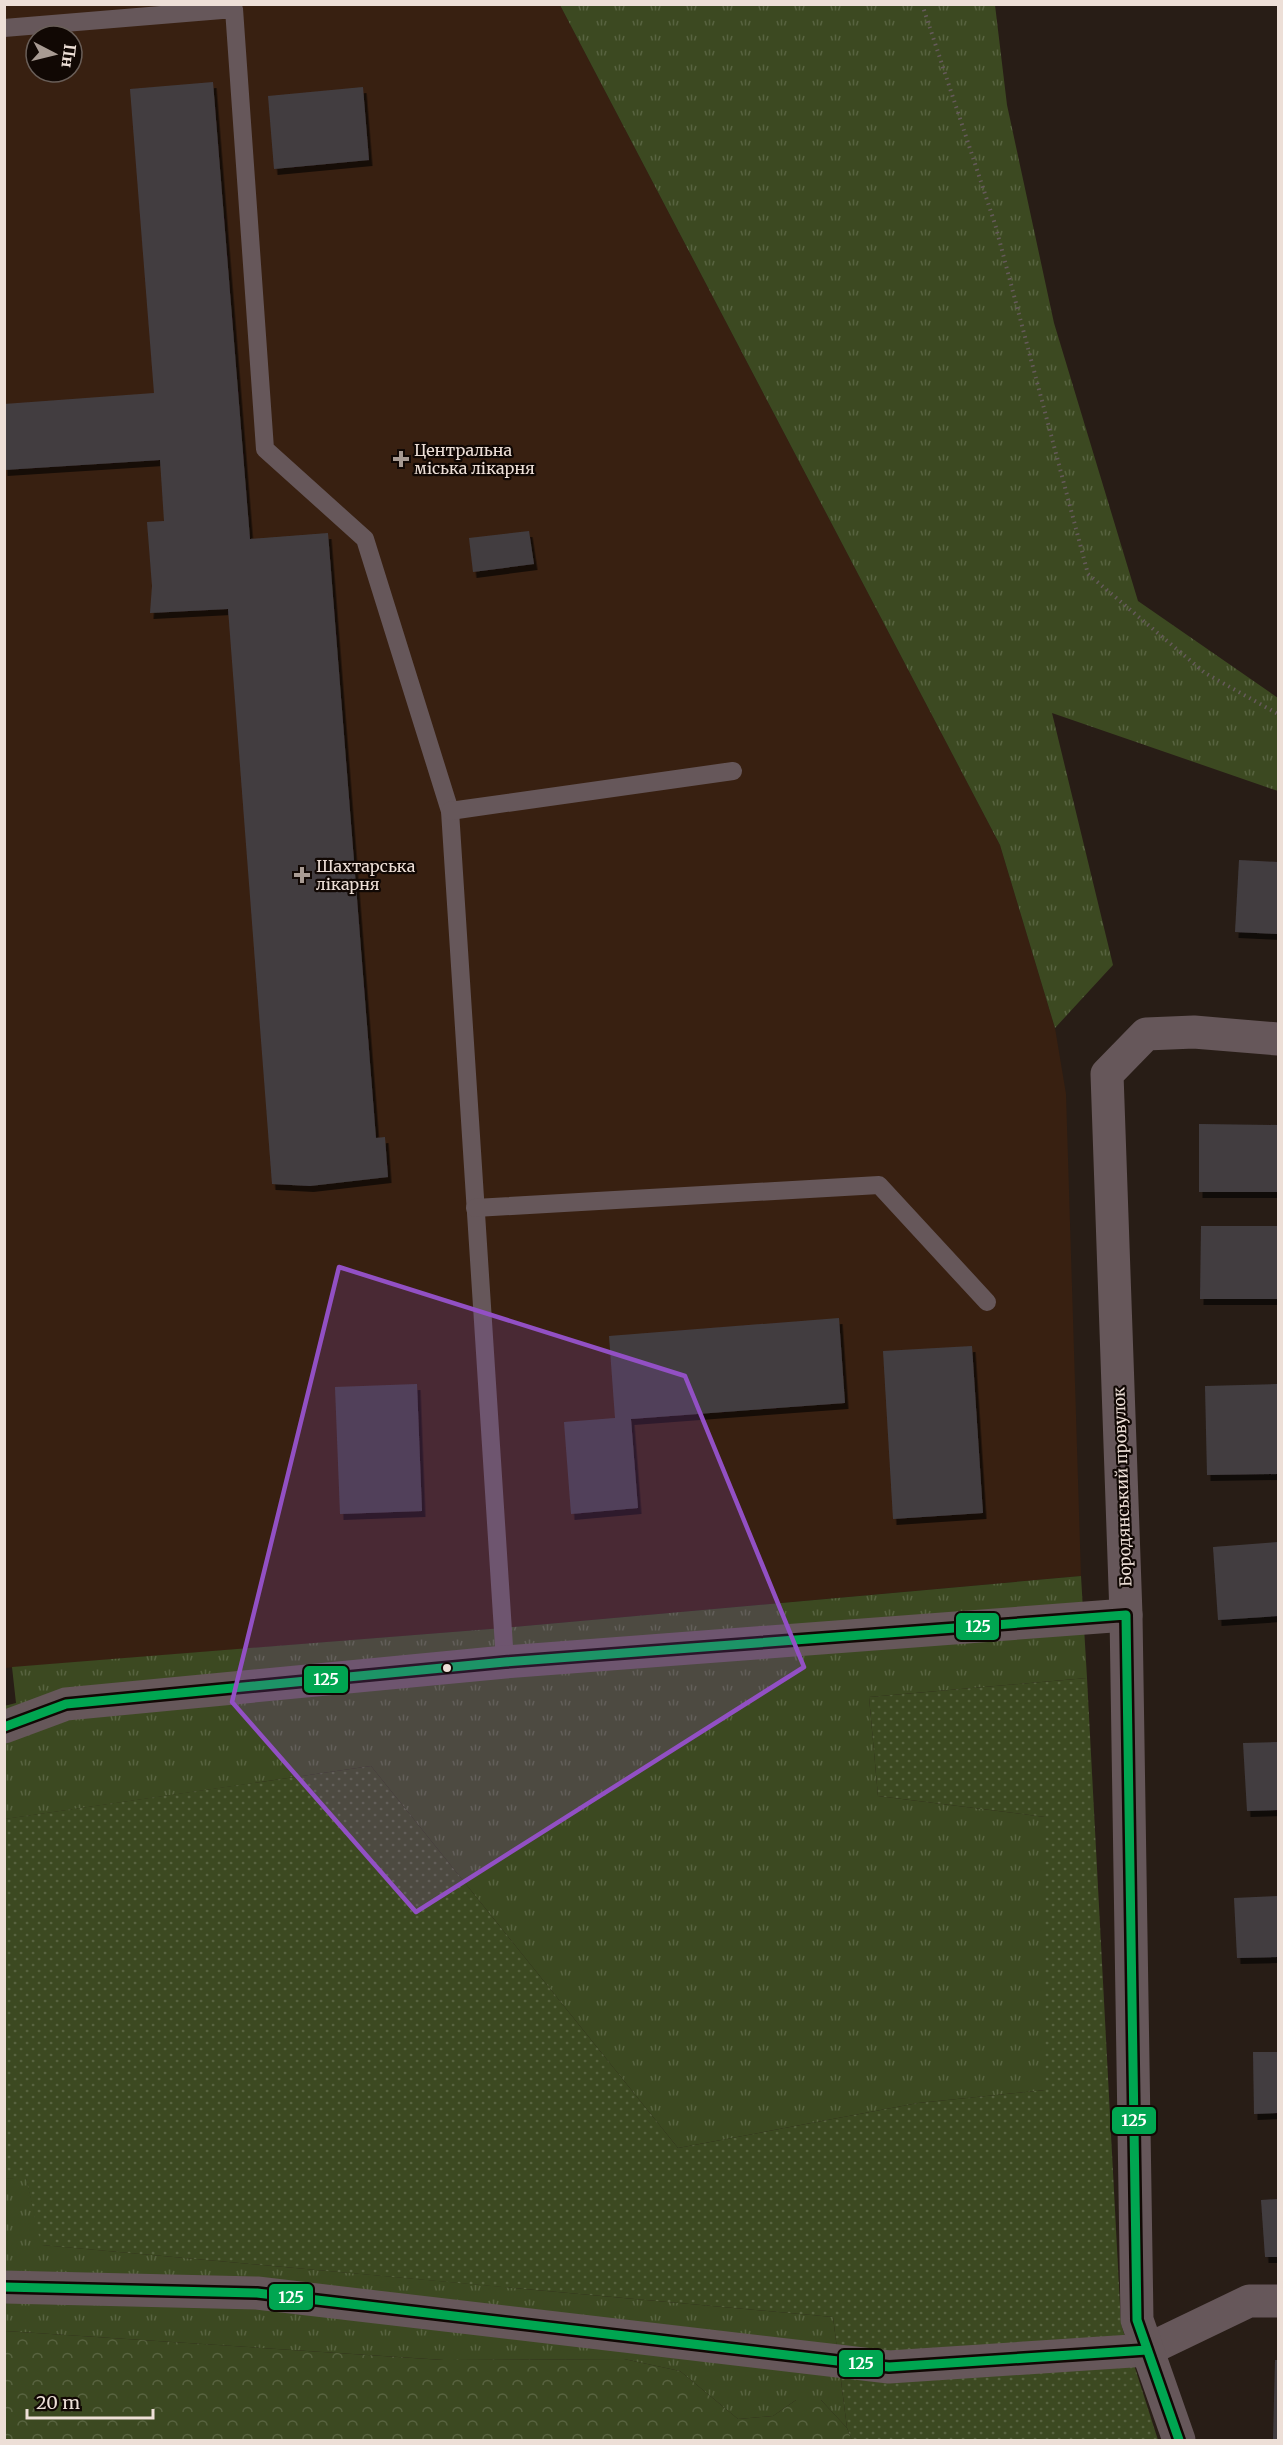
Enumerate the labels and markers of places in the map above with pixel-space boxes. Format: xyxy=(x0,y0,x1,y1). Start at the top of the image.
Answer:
place label: Центральна міська лікарня xyxy=(414,440,535,478)
marker: Центральна міська лікарня xyxy=(392,450,410,468)
place label: Шахтарська лікарня xyxy=(316,856,416,894)
marker: Шахтарська лікарня xyxy=(293,866,311,884)
unlabelled marker xyxy=(441,1662,453,1674)

